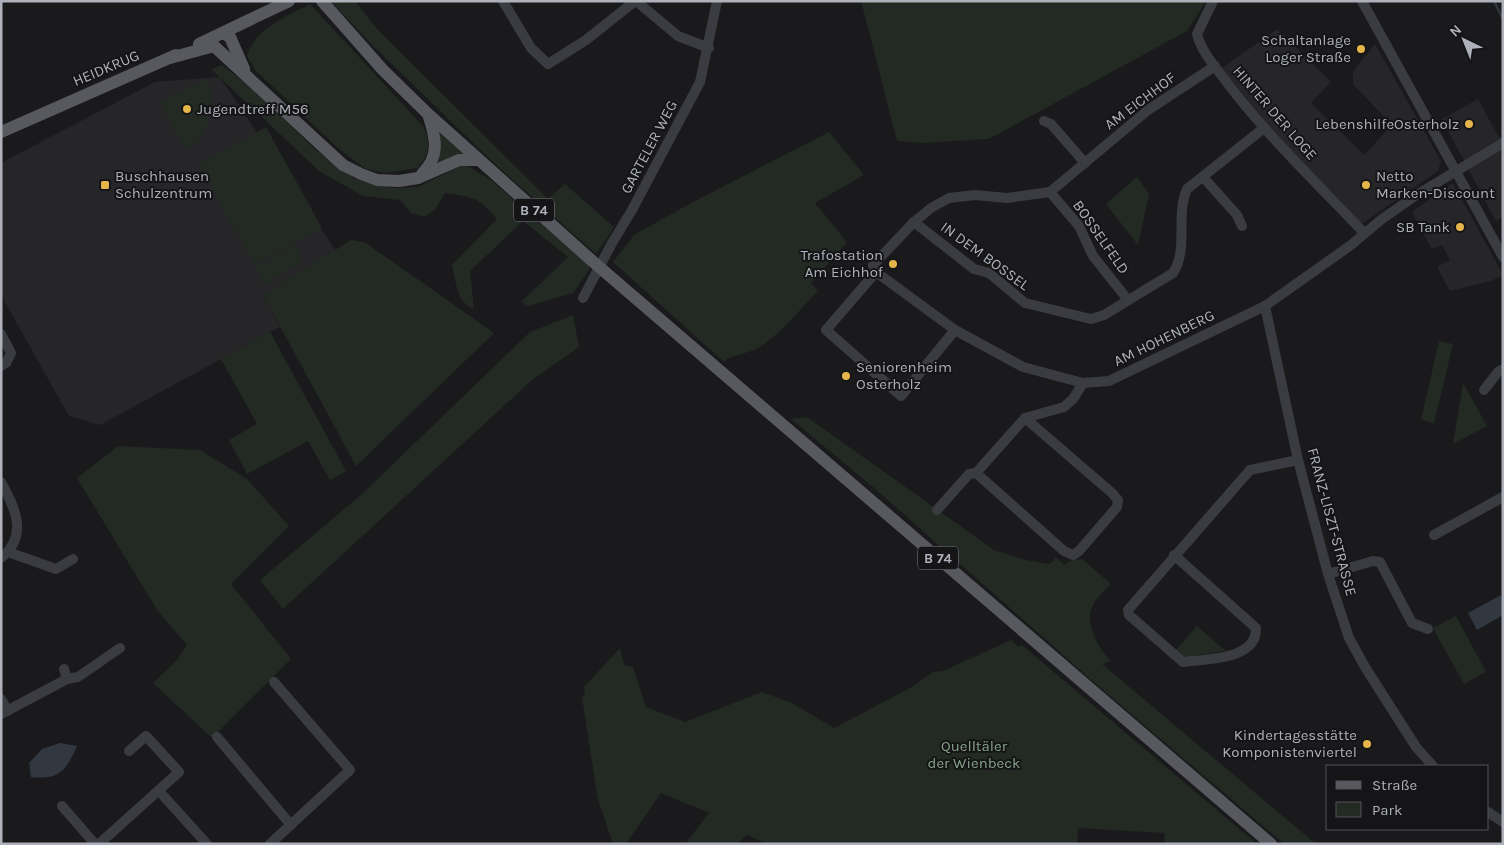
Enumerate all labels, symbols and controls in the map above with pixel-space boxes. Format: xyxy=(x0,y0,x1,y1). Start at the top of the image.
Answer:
north arrow xyxy=(1439,15,1489,65)
text: N xyxy=(1446,21,1465,41)
place label: Schaltanlage Loger Straße xyxy=(1261,31,1351,66)
marker: Schaltanlage Loger Straße xyxy=(1355,43,1367,55)
street label: HEIDKRUG xyxy=(70,46,142,90)
street label: HINTER DER LOGE xyxy=(1229,62,1321,164)
street label: AM EICHHOF xyxy=(1101,68,1179,134)
street label: GARTELER WEG xyxy=(617,97,681,197)
place label: Jugendtreff M56 xyxy=(197,100,309,118)
marker: Jugendtreff M56 xyxy=(181,103,193,115)
place label: LebenshilfeOsterholz xyxy=(1315,115,1459,133)
marker: LebenshilfeOsterholz xyxy=(1463,118,1475,130)
place label: Buschhausen Schulzentrum xyxy=(115,167,212,202)
place label: Netto Marken-Discount xyxy=(1376,167,1495,202)
marker: Buschhausen Schulzentrum xyxy=(99,179,111,191)
marker: Netto Marken-Discount xyxy=(1360,179,1372,191)
street label: BOSSELFELD xyxy=(1069,197,1133,277)
road number: B 74 xyxy=(514,198,554,222)
street label: IN DEM BOSSEL xyxy=(937,218,1033,294)
place label: SB Tank xyxy=(1396,218,1450,236)
marker: SB Tank xyxy=(1454,221,1466,233)
place label: Trafostation Am Eichhof xyxy=(800,246,884,281)
marker: Trafostation Am Eichhof xyxy=(887,258,899,270)
street label: AM HOHENBERG xyxy=(1111,306,1217,370)
place label: Seniorenheim Osterholz xyxy=(856,358,952,393)
marker: Seniorenheim Osterholz xyxy=(840,370,852,382)
street label: FRANZ-LISZT-STRASSE xyxy=(1304,446,1360,598)
road number: B 74 xyxy=(918,546,958,570)
place label: Kindertagesstätte Komponistenviertel xyxy=(1222,726,1357,761)
park label: Quelltäler der Wienbeck xyxy=(928,737,1021,772)
marker: Kindertagesstätte Komponistenviertel xyxy=(1361,738,1373,750)
legend xyxy=(1326,765,1489,830)
text: Straße xyxy=(1372,776,1417,794)
text: Park xyxy=(1372,801,1402,819)

